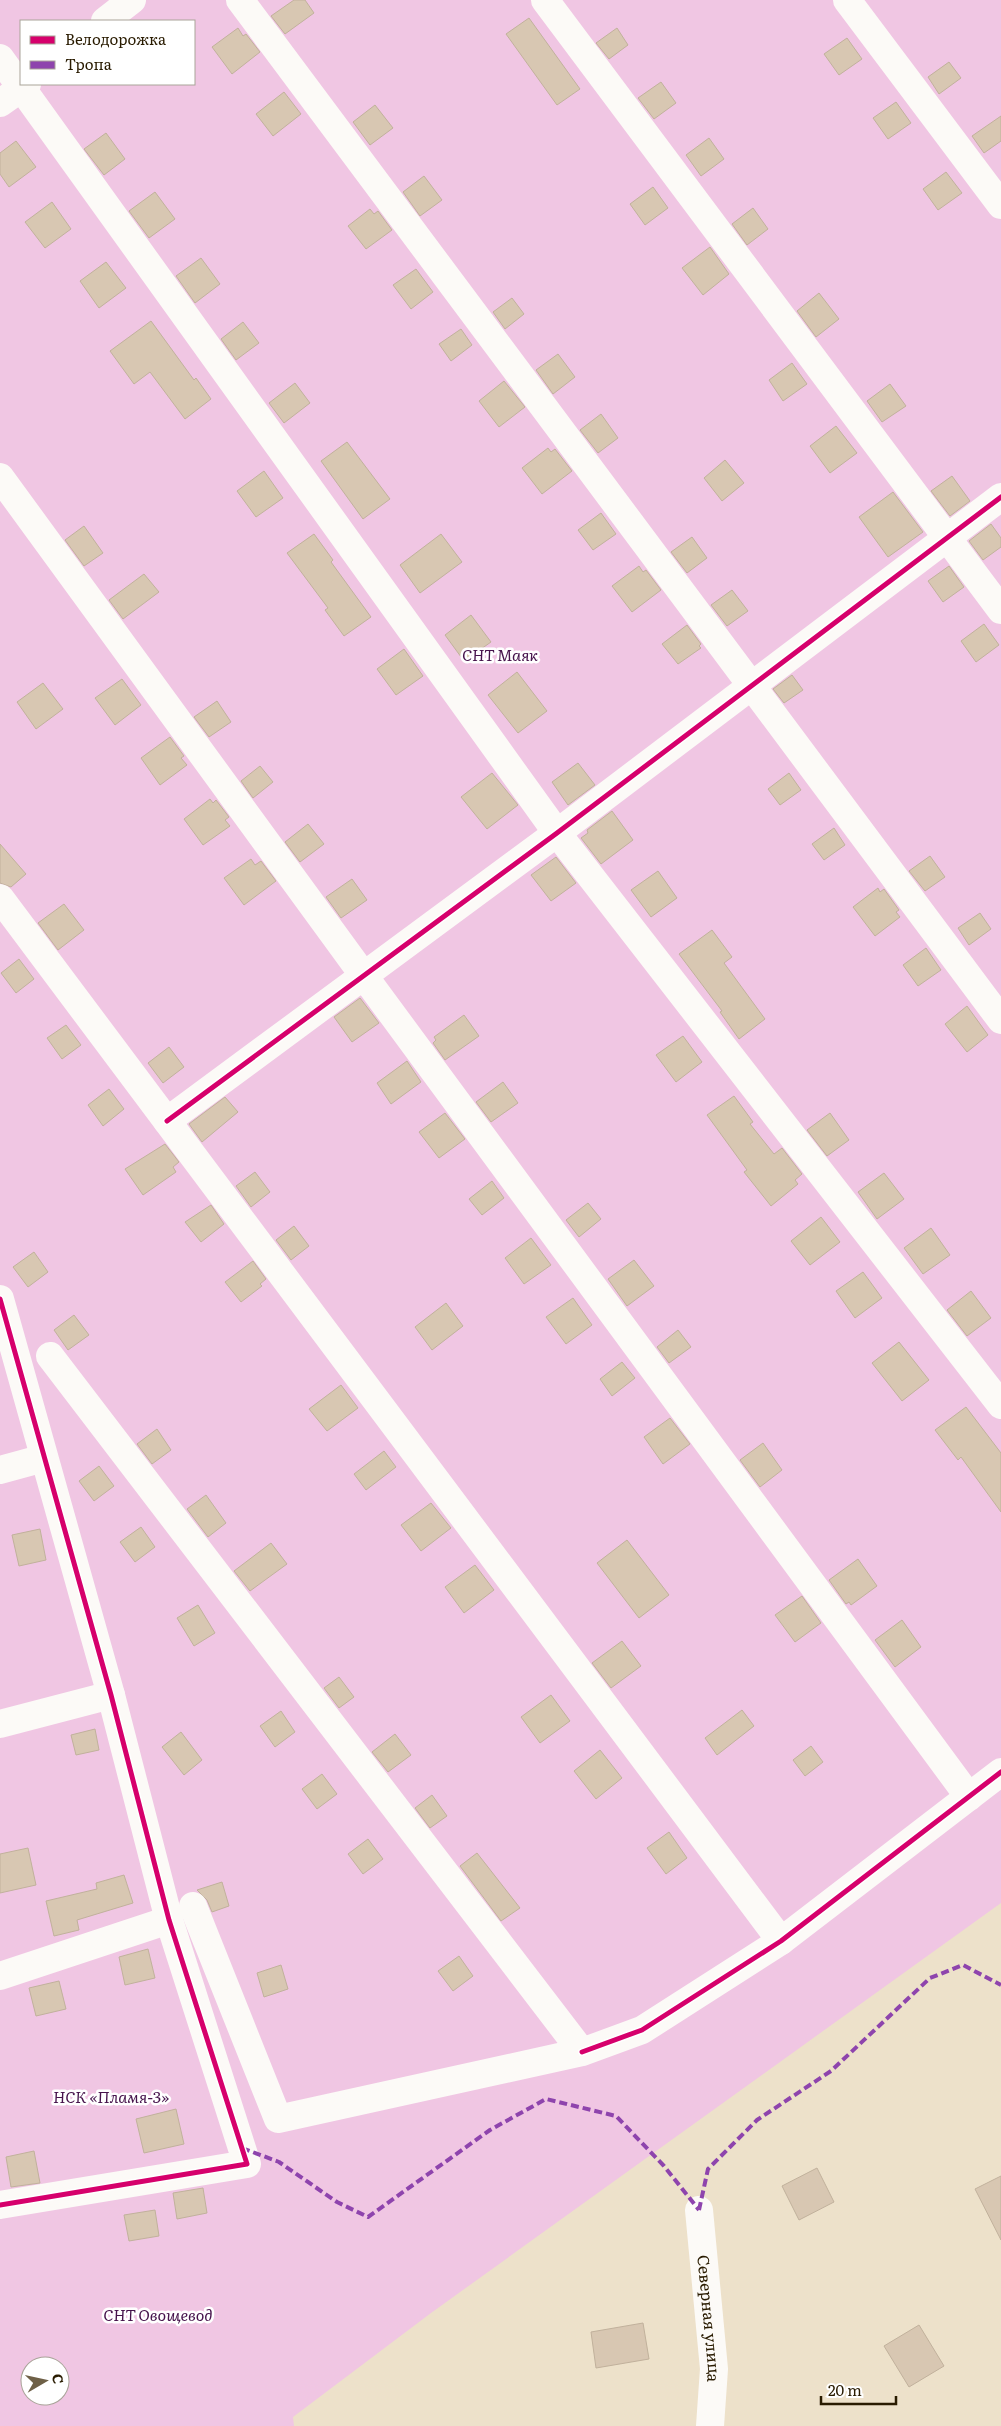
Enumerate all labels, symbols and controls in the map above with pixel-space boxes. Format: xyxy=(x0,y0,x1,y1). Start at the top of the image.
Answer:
legend xyxy=(20,20,195,85)
text: Велодорожка xyxy=(65,27,167,50)
text: Тропа xyxy=(65,52,113,75)
park label: СНТ Маяк xyxy=(462,642,538,666)
park label: НСК «Пламя-3» xyxy=(53,2084,169,2108)
street label: Северная улица xyxy=(692,2254,727,2383)
park label: СНТ Овощевод xyxy=(103,2302,213,2326)
north arrow xyxy=(20,2356,70,2406)
text: С xyxy=(48,2372,69,2385)
scale bar xyxy=(821,2374,896,2406)
text: 20 m xyxy=(828,2378,862,2401)

